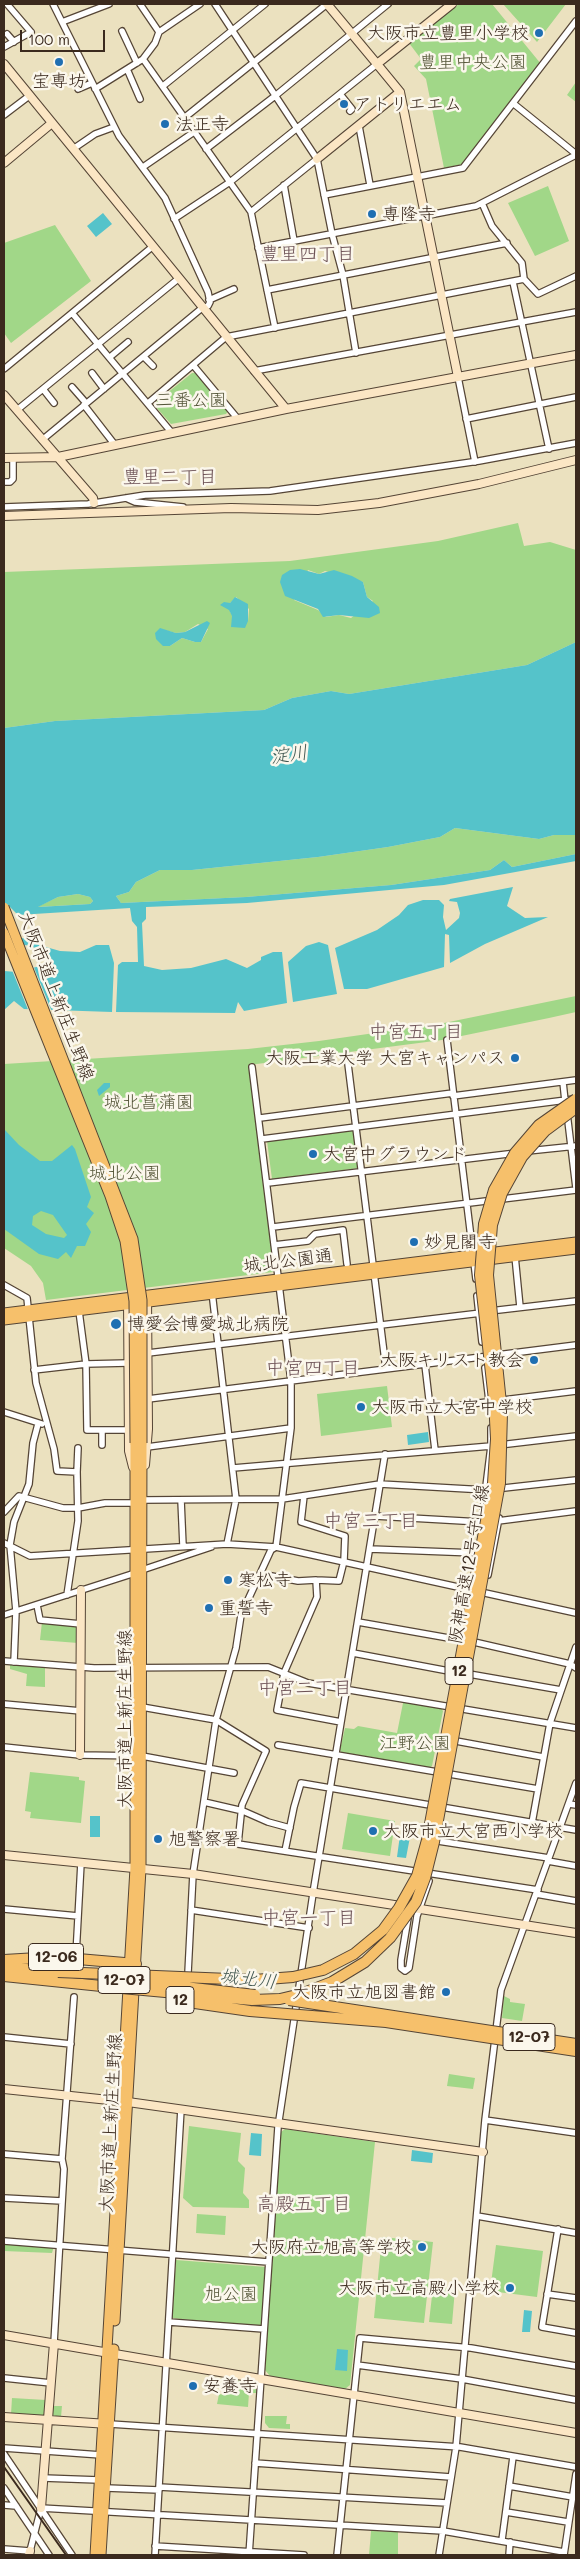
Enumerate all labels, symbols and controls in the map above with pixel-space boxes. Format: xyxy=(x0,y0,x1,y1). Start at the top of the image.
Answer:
scale bar xyxy=(22,20,108,52)
place label: 大阪市立豊里小学校 xyxy=(367,22,529,44)
marker: 大阪市立豊里小学校 xyxy=(533,27,545,39)
text: 100 m xyxy=(28,29,70,49)
park label: 豊里中央公園 xyxy=(419,51,527,73)
marker: 宝専坊 xyxy=(53,56,65,68)
place label: 宝専坊 xyxy=(32,70,86,92)
place label: アトリエエム xyxy=(354,93,462,115)
marker: アトリエエム xyxy=(338,98,350,110)
place label: 法正寺 xyxy=(175,113,229,135)
marker: 法正寺 xyxy=(159,118,171,130)
place label: 専隆寺 xyxy=(382,203,436,225)
marker: 専隆寺 xyxy=(366,208,378,220)
district label: 豊里四丁目 xyxy=(261,243,355,265)
park label: 三番公園 xyxy=(155,389,227,411)
district label: 豊里二丁目 xyxy=(123,466,217,488)
water label: 淀川 xyxy=(269,741,309,769)
street label: 大阪市道上新庄生野線 xyxy=(14,908,98,1084)
district label: 中宮五丁目 xyxy=(369,1021,463,1043)
place label: 大阪工業大学 大宮キャンパス xyxy=(265,1047,505,1069)
marker: 大阪工業大学 大宮キャンパス xyxy=(509,1052,521,1064)
park label: 城北菖蒲園 xyxy=(104,1091,194,1113)
place label: 大宮中グラウンド xyxy=(323,1143,467,1165)
marker: 大宮中グラウンド xyxy=(307,1148,319,1160)
park label: 城北公園 xyxy=(89,1162,161,1184)
place label: 妙見閣寺 xyxy=(424,1231,496,1253)
marker: 妙見閣寺 xyxy=(408,1236,420,1248)
street label: 城北公園通 xyxy=(242,1245,334,1277)
place label: 博愛会博愛城北病院 xyxy=(127,1313,289,1335)
marker: 博愛会博愛城北病院 xyxy=(109,1317,123,1331)
place label: 大阪キリスト教会 xyxy=(380,1349,524,1371)
marker: 大阪キリスト教会 xyxy=(528,1354,540,1366)
district label: 中宮四丁目 xyxy=(266,1357,360,1379)
place label: 大阪市立大宮中学校 xyxy=(371,1396,533,1418)
marker: 大阪市立大宮中学校 xyxy=(355,1401,367,1413)
street label: 阪神高速12号守口線 xyxy=(444,1482,494,1646)
district label: 中宮三丁目 xyxy=(324,1510,418,1532)
place label: 寒松寺 xyxy=(238,1569,292,1591)
marker: 寒松寺 xyxy=(222,1574,234,1586)
place label: 重誓寺 xyxy=(219,1597,273,1619)
marker: 重誓寺 xyxy=(203,1602,215,1614)
street label: 大阪市道上新庄生野線 xyxy=(114,1629,136,1809)
road number: 12 xyxy=(445,1658,473,1684)
district label: 中宮二丁目 xyxy=(258,1677,352,1699)
park label: 江野公園 xyxy=(379,1732,451,1754)
place label: 大阪市立大宮西小学校 xyxy=(383,1820,563,1842)
marker: 大阪市立大宮西小学校 xyxy=(367,1825,379,1837)
place label: 旭警察署 xyxy=(168,1828,240,1850)
marker: 旭警察署 xyxy=(152,1833,164,1845)
district label: 中宮一丁目 xyxy=(262,1907,356,1929)
road number: 12-06 xyxy=(28,1944,84,1970)
water label: 城北川 xyxy=(218,1964,278,1994)
road number: 12-07 xyxy=(98,1966,150,1994)
place label: 大阪市立旭図書館 xyxy=(292,1981,436,2003)
road number: 12 xyxy=(166,1986,194,2014)
marker: 大阪市立旭図書館 xyxy=(440,1986,452,1998)
road number: 12-07 xyxy=(503,2024,555,2050)
street label: 大阪市道上新庄生野線 xyxy=(96,2033,126,2213)
district label: 高殿五丁目 xyxy=(257,2193,351,2215)
place label: 大阪府立旭高等学校 xyxy=(250,2236,412,2258)
marker: 大阪府立旭高等学校 xyxy=(416,2241,428,2253)
place label: 大阪市立高殿小学校 xyxy=(338,2277,500,2299)
marker: 大阪市立高殿小学校 xyxy=(504,2282,516,2294)
park label: 旭公園 xyxy=(204,2283,258,2305)
place label: 安養寺 xyxy=(203,2375,257,2397)
marker: 安養寺 xyxy=(187,2380,199,2392)

